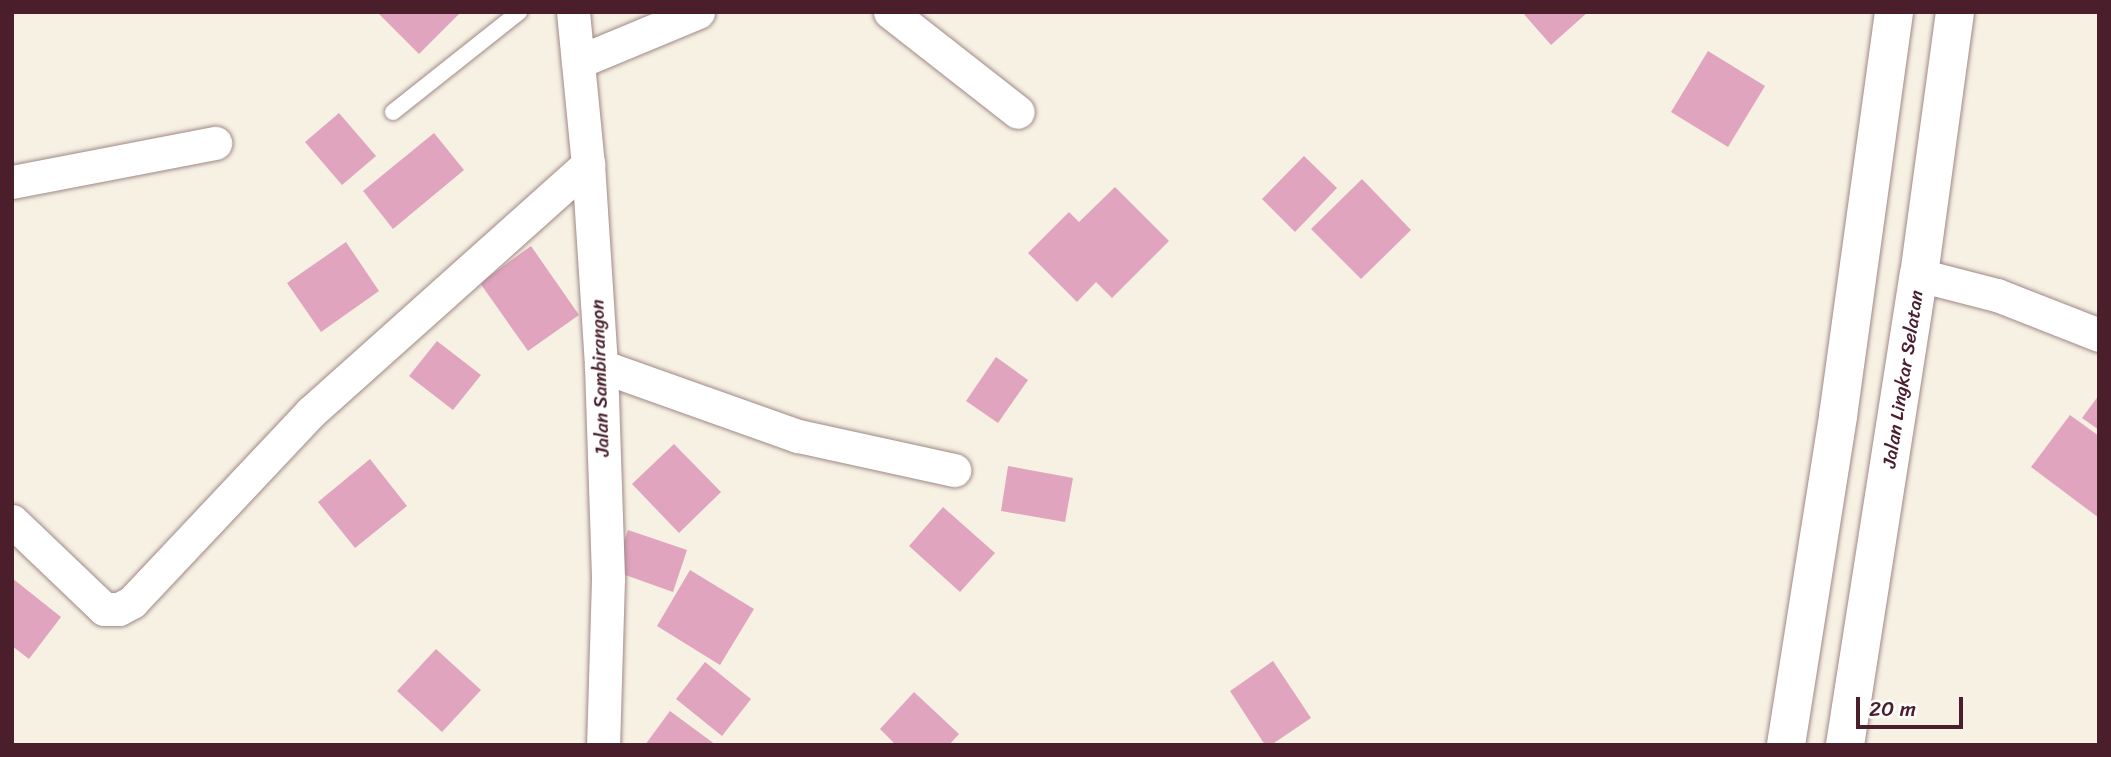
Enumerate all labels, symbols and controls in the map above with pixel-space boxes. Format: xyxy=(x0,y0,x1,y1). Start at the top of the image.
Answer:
street label: Jalan Lingkar Selatan xyxy=(1878,289,1928,469)
street label: Jalan Sambirangon xyxy=(586,299,614,457)
scale bar xyxy=(1859,684,1966,728)
text: 20 m xyxy=(1869,690,1916,728)

